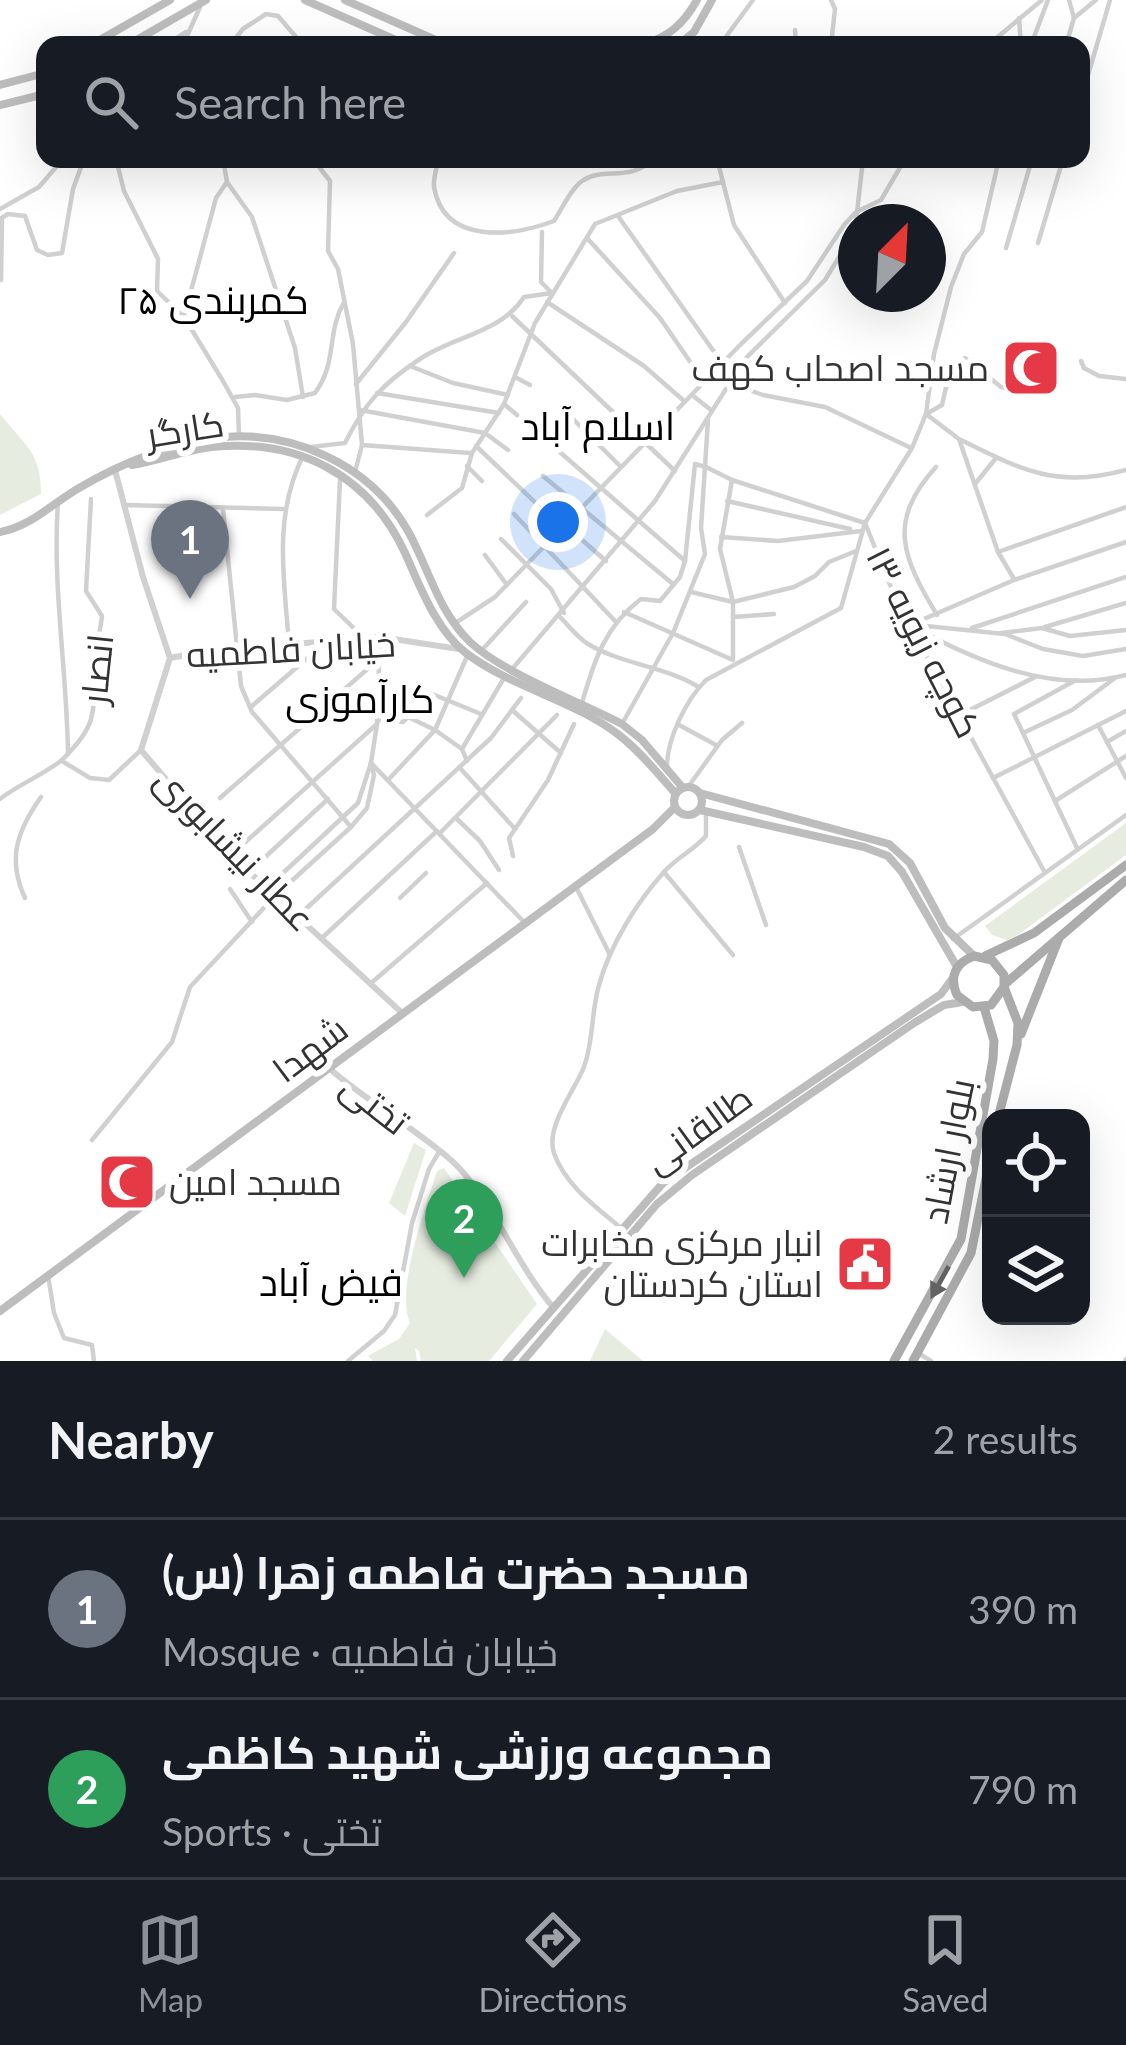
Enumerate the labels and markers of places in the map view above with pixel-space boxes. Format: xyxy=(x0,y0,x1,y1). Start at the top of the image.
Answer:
mosque icon: مسجد اصحاب کهف xyxy=(1000,337,1062,399)
place label: مسجد اصحاب کهف xyxy=(691,345,989,390)
pin: 1 xyxy=(151,500,229,599)
mosque icon: مسجد امین xyxy=(96,1151,158,1213)
place label: مسجد امین xyxy=(169,1159,342,1204)
pin: 2 xyxy=(425,1179,503,1278)
place label: انبار مرکزی مخابرات استان کردستان xyxy=(541,1220,823,1306)
public building icon: انبار مرکزی مخابرات استان کردستان xyxy=(834,1233,896,1295)

